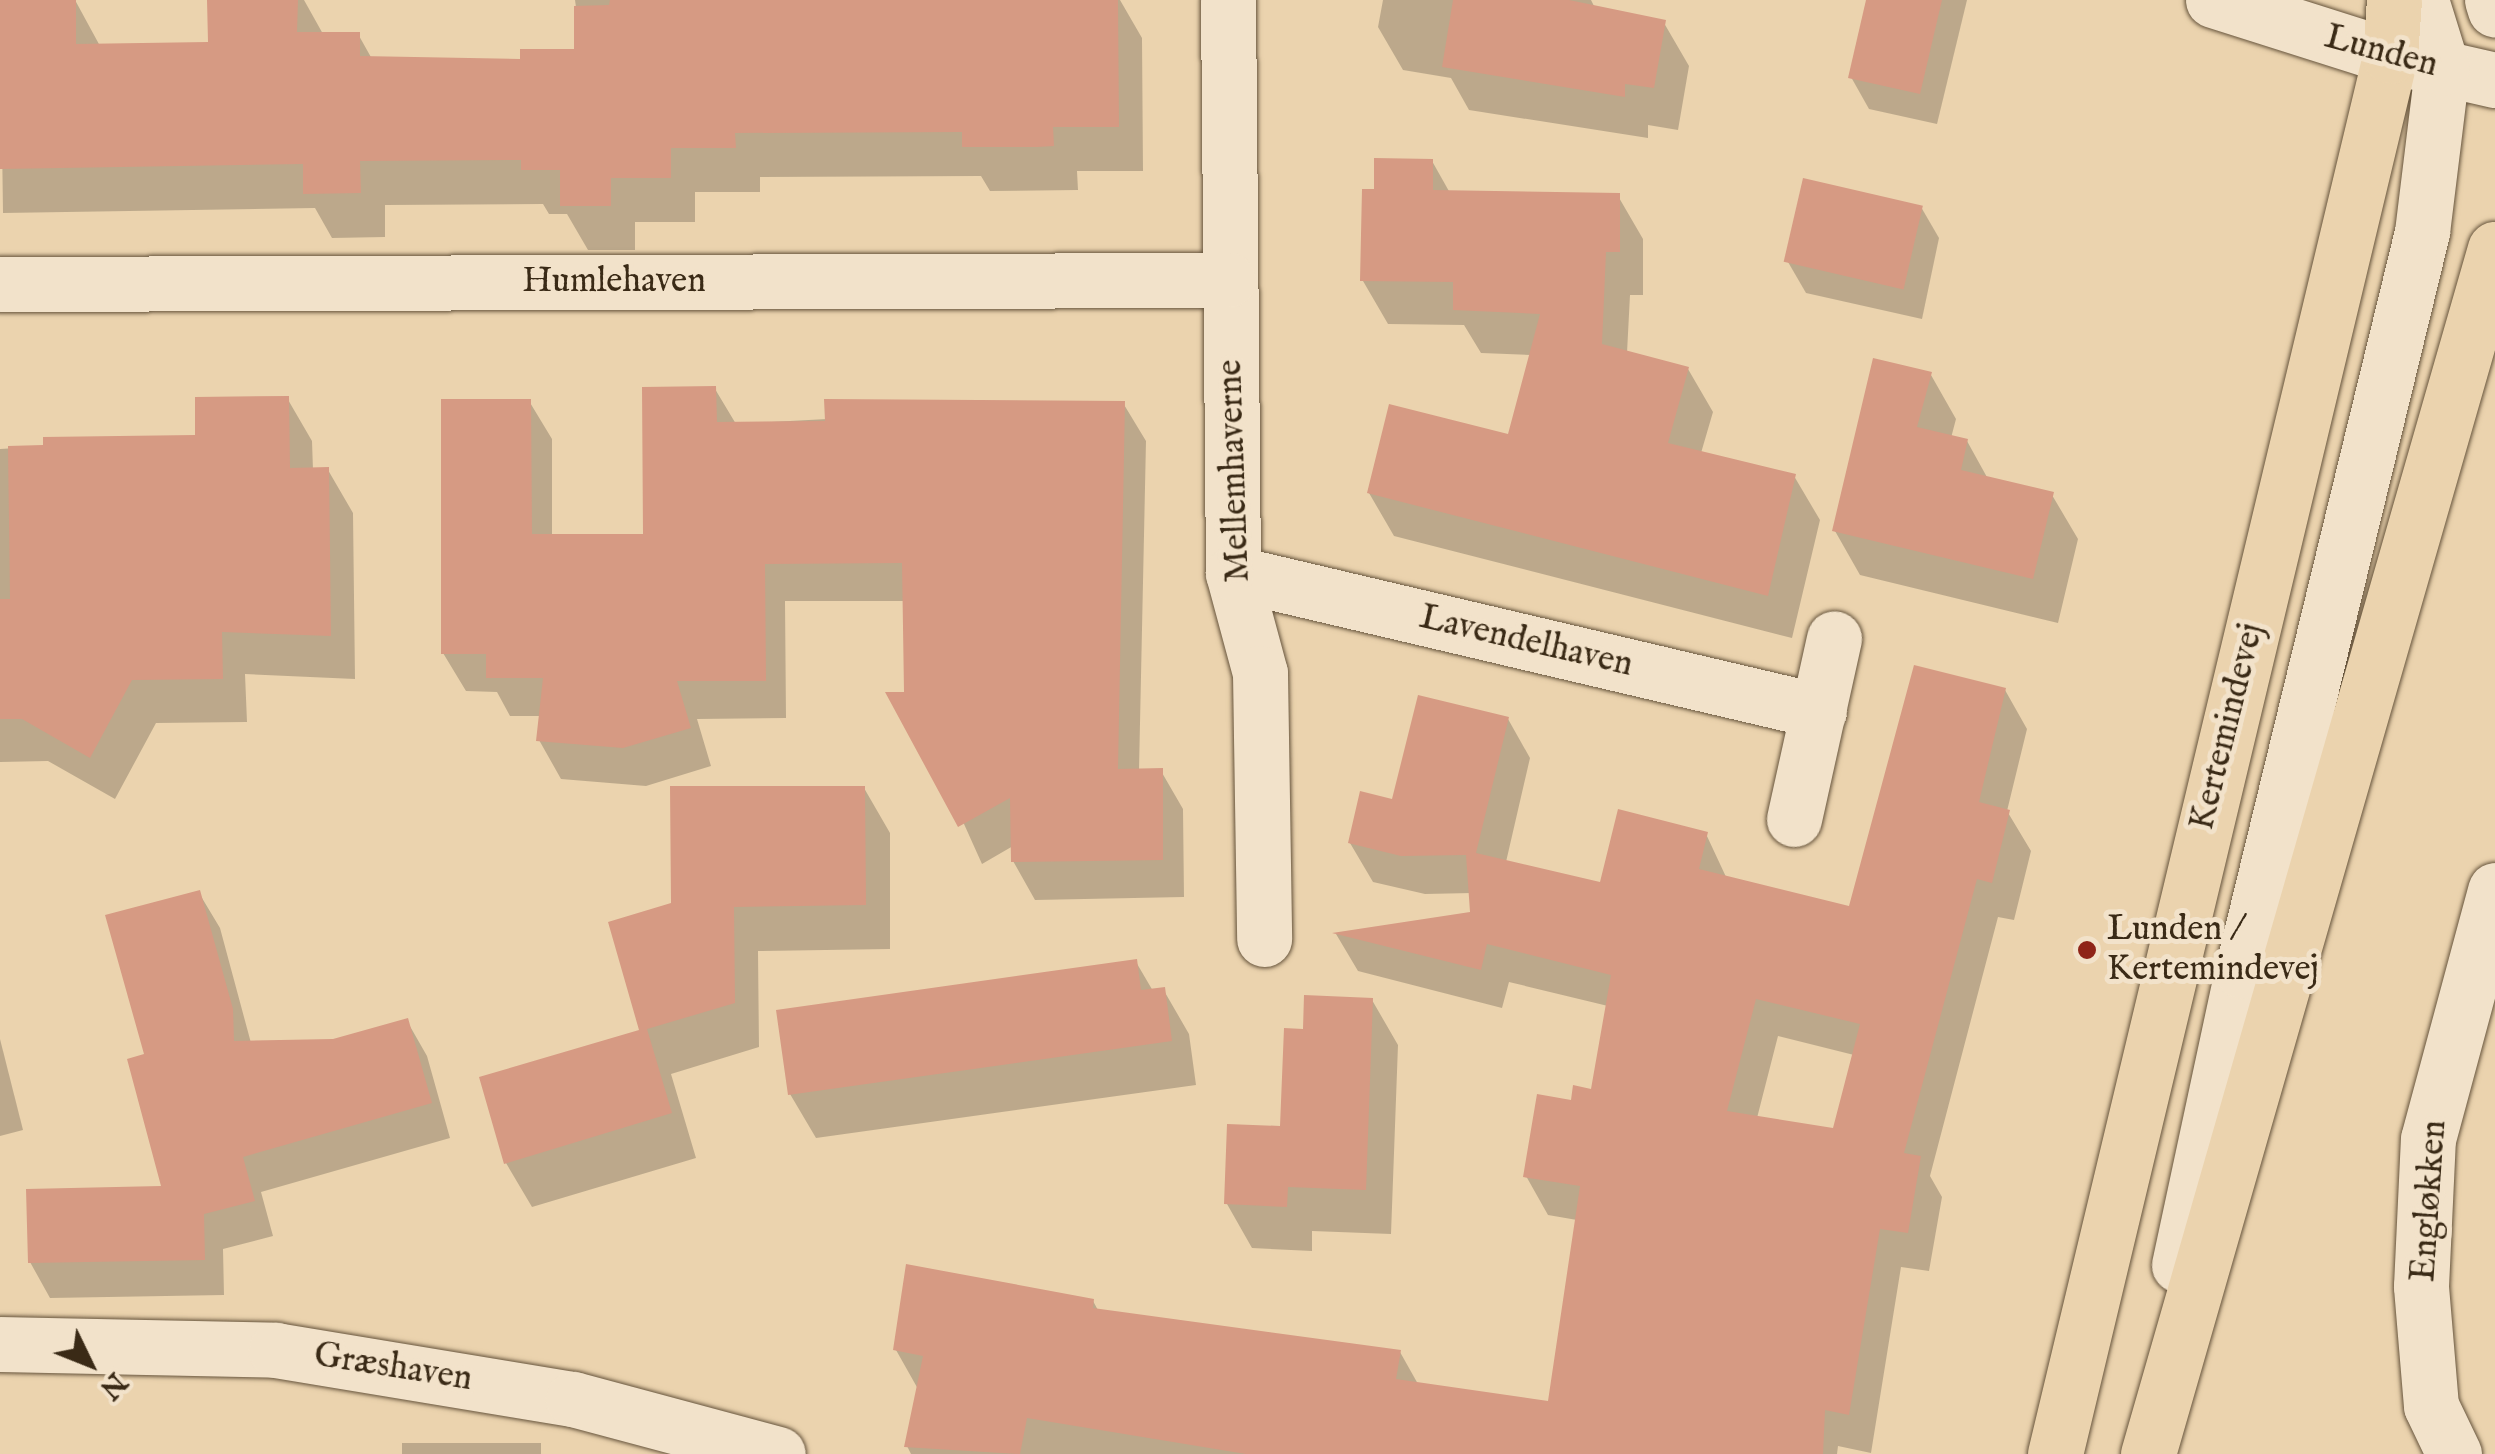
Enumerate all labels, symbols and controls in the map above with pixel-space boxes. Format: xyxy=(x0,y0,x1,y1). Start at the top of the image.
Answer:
street label: Lunden xyxy=(2320,17,2442,87)
street label: Humlehaven xyxy=(522,261,706,303)
street label: Mellemhaverne xyxy=(1210,359,1260,583)
street label: Lavendelhaven xyxy=(1415,597,1637,687)
street label: Kertemindevej xyxy=(2182,619,2274,835)
place label: Lunden / Kertemindevej xyxy=(2107,909,2319,991)
marker: Lunden / Kertemindevej xyxy=(2076,939,2098,961)
street label: Engløkken xyxy=(2403,1119,2457,1283)
north arrow xyxy=(40,1314,140,1414)
street label: Græshaven xyxy=(311,1335,475,1401)
text: N xyxy=(91,1364,133,1406)

